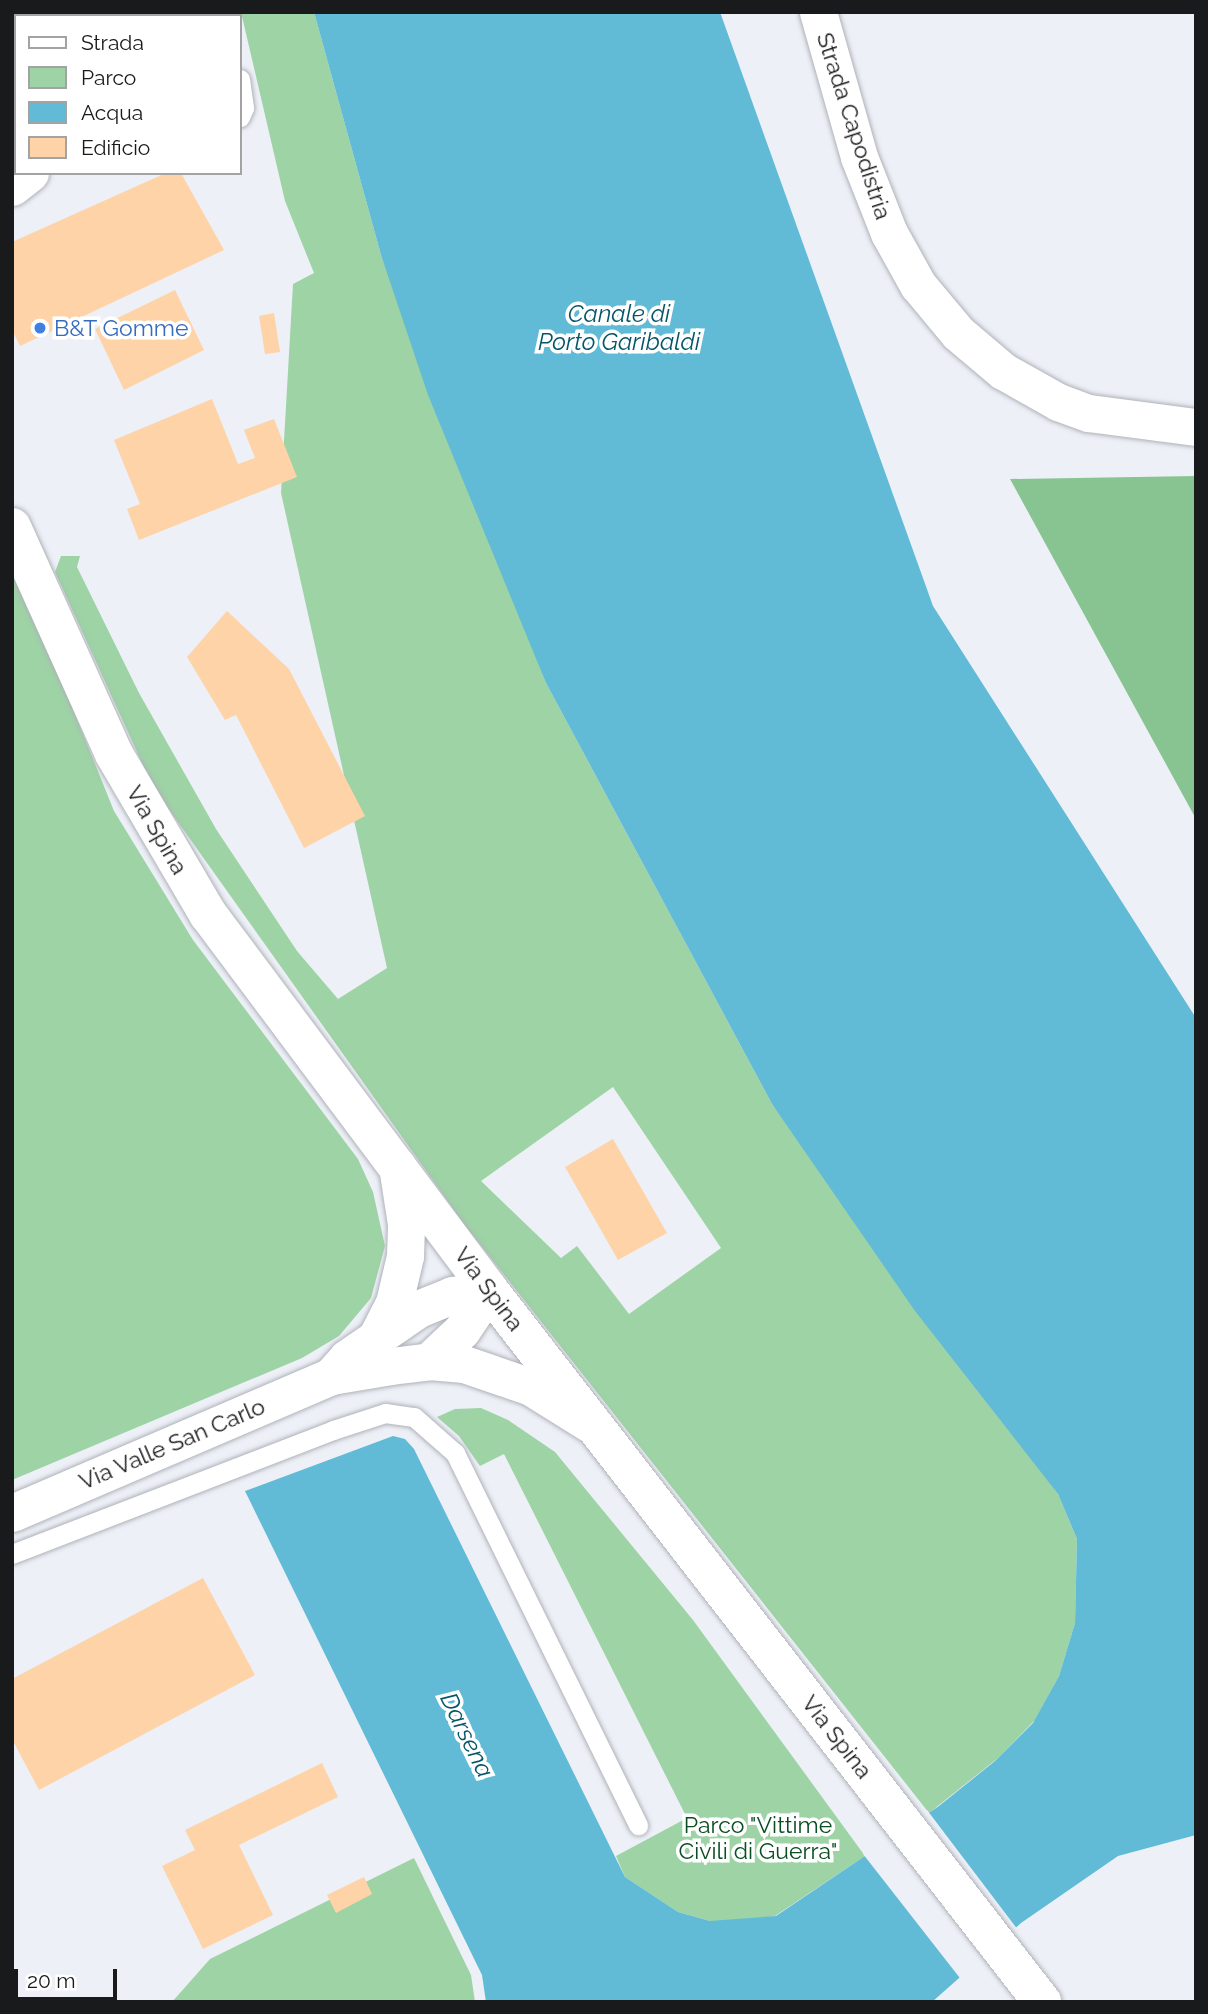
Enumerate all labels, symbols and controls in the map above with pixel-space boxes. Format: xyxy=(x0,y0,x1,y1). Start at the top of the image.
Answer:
legend xyxy=(14,14,242,175)
street label: Strada Capodistria xyxy=(811,29,897,223)
text: Strada xyxy=(81,30,144,55)
text: Parco xyxy=(81,65,136,90)
text: Acqua xyxy=(81,100,143,125)
text: Edificio xyxy=(81,135,150,160)
water label: Canale di Porto Garibaldi xyxy=(538,300,700,356)
place label: B&T Gomme xyxy=(54,314,189,342)
marker: B&T Gomme xyxy=(32,320,48,336)
street label: Via Spina xyxy=(121,781,193,879)
street label: Via Spina xyxy=(448,1242,530,1336)
street label: Via Valle San Carlo xyxy=(75,1392,269,1496)
water label: Darsena xyxy=(434,1688,500,1782)
street label: Via Spina xyxy=(796,1690,878,1784)
park label: Parco "Vittime Civili di Guerra" xyxy=(678,1811,838,1865)
scale bar xyxy=(18,1954,121,1998)
text: 20 m xyxy=(27,1968,75,1993)

